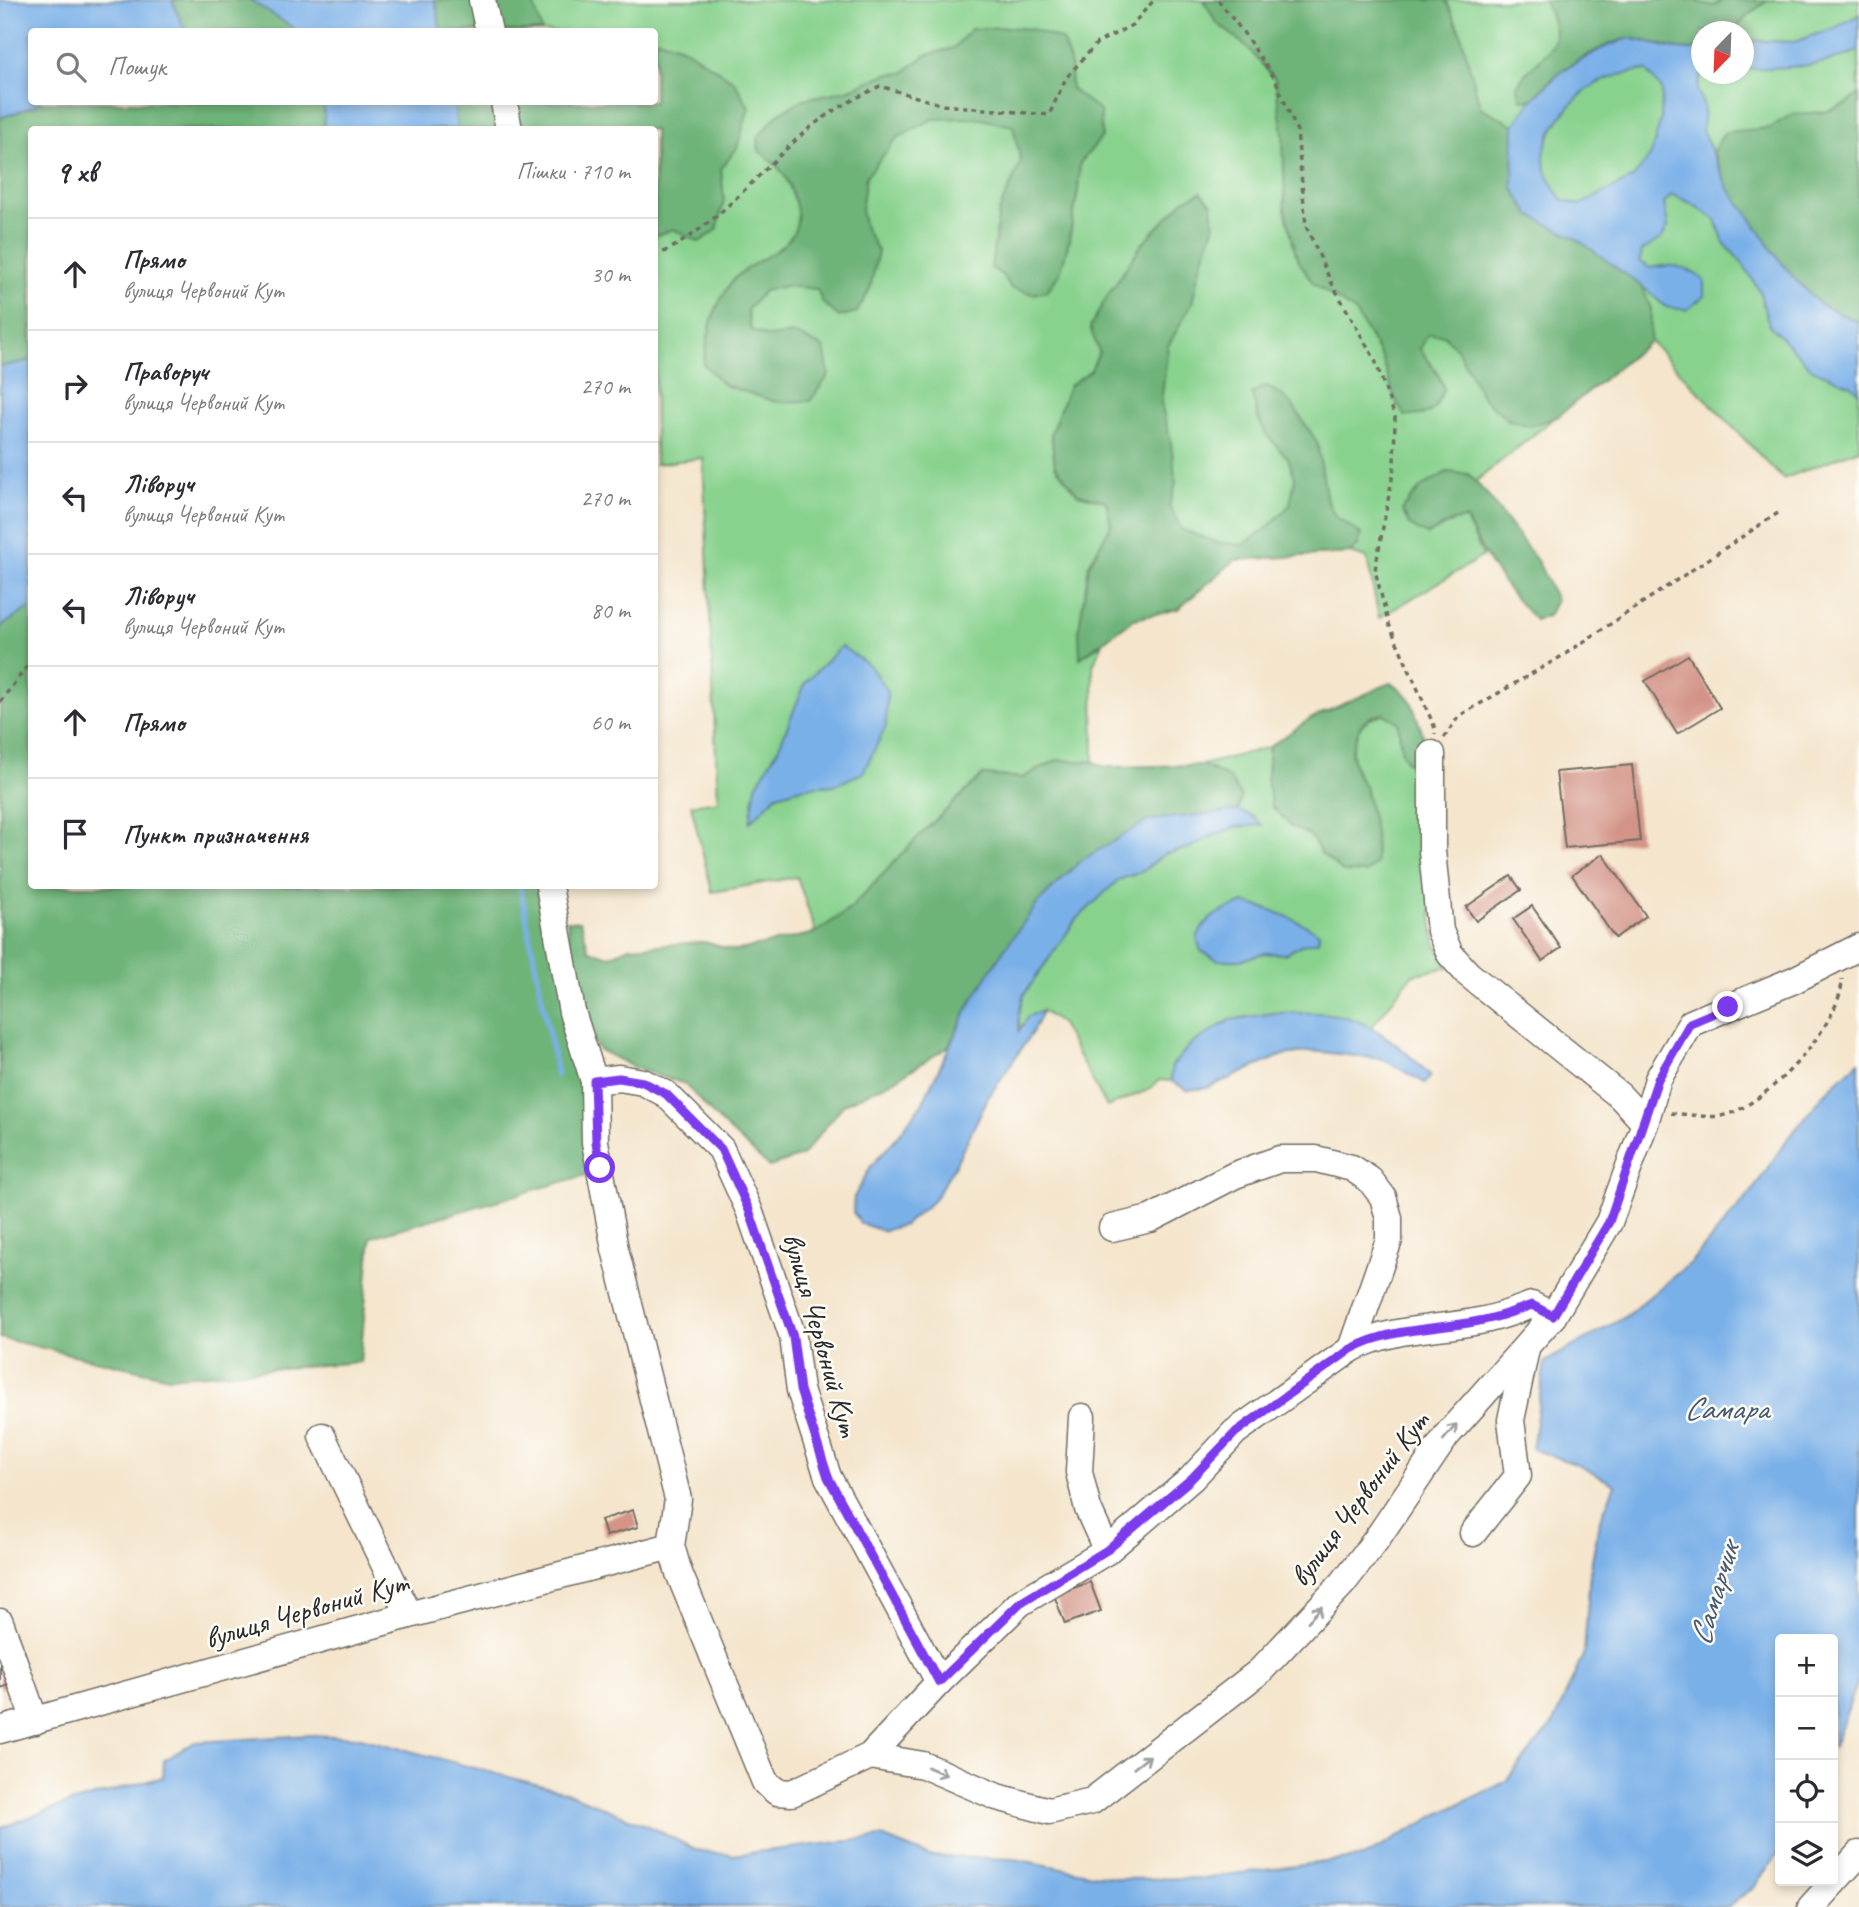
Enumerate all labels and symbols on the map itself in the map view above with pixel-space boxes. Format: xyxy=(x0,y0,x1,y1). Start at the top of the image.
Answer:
north arrow xyxy=(1691,21,1754,84)
route end xyxy=(1712,991,1743,1022)
route start xyxy=(584,1152,615,1183)
street label: вулиця Червоний Кут xyxy=(774,1228,869,1442)
water label: Самара xyxy=(1684,1388,1772,1429)
street label: вулиця Червоний Кут xyxy=(1281,1402,1439,1594)
one-way arrow xyxy=(1443,1423,1458,1441)
water label: Самарчик xyxy=(1679,1532,1751,1650)
street label: вулиця Червоний Кут xyxy=(200,1562,414,1657)
one-way arrow xyxy=(1306,1606,1323,1623)
one-way arrow xyxy=(1133,1754,1151,1769)
one-way arrow xyxy=(925,1765,947,1778)

